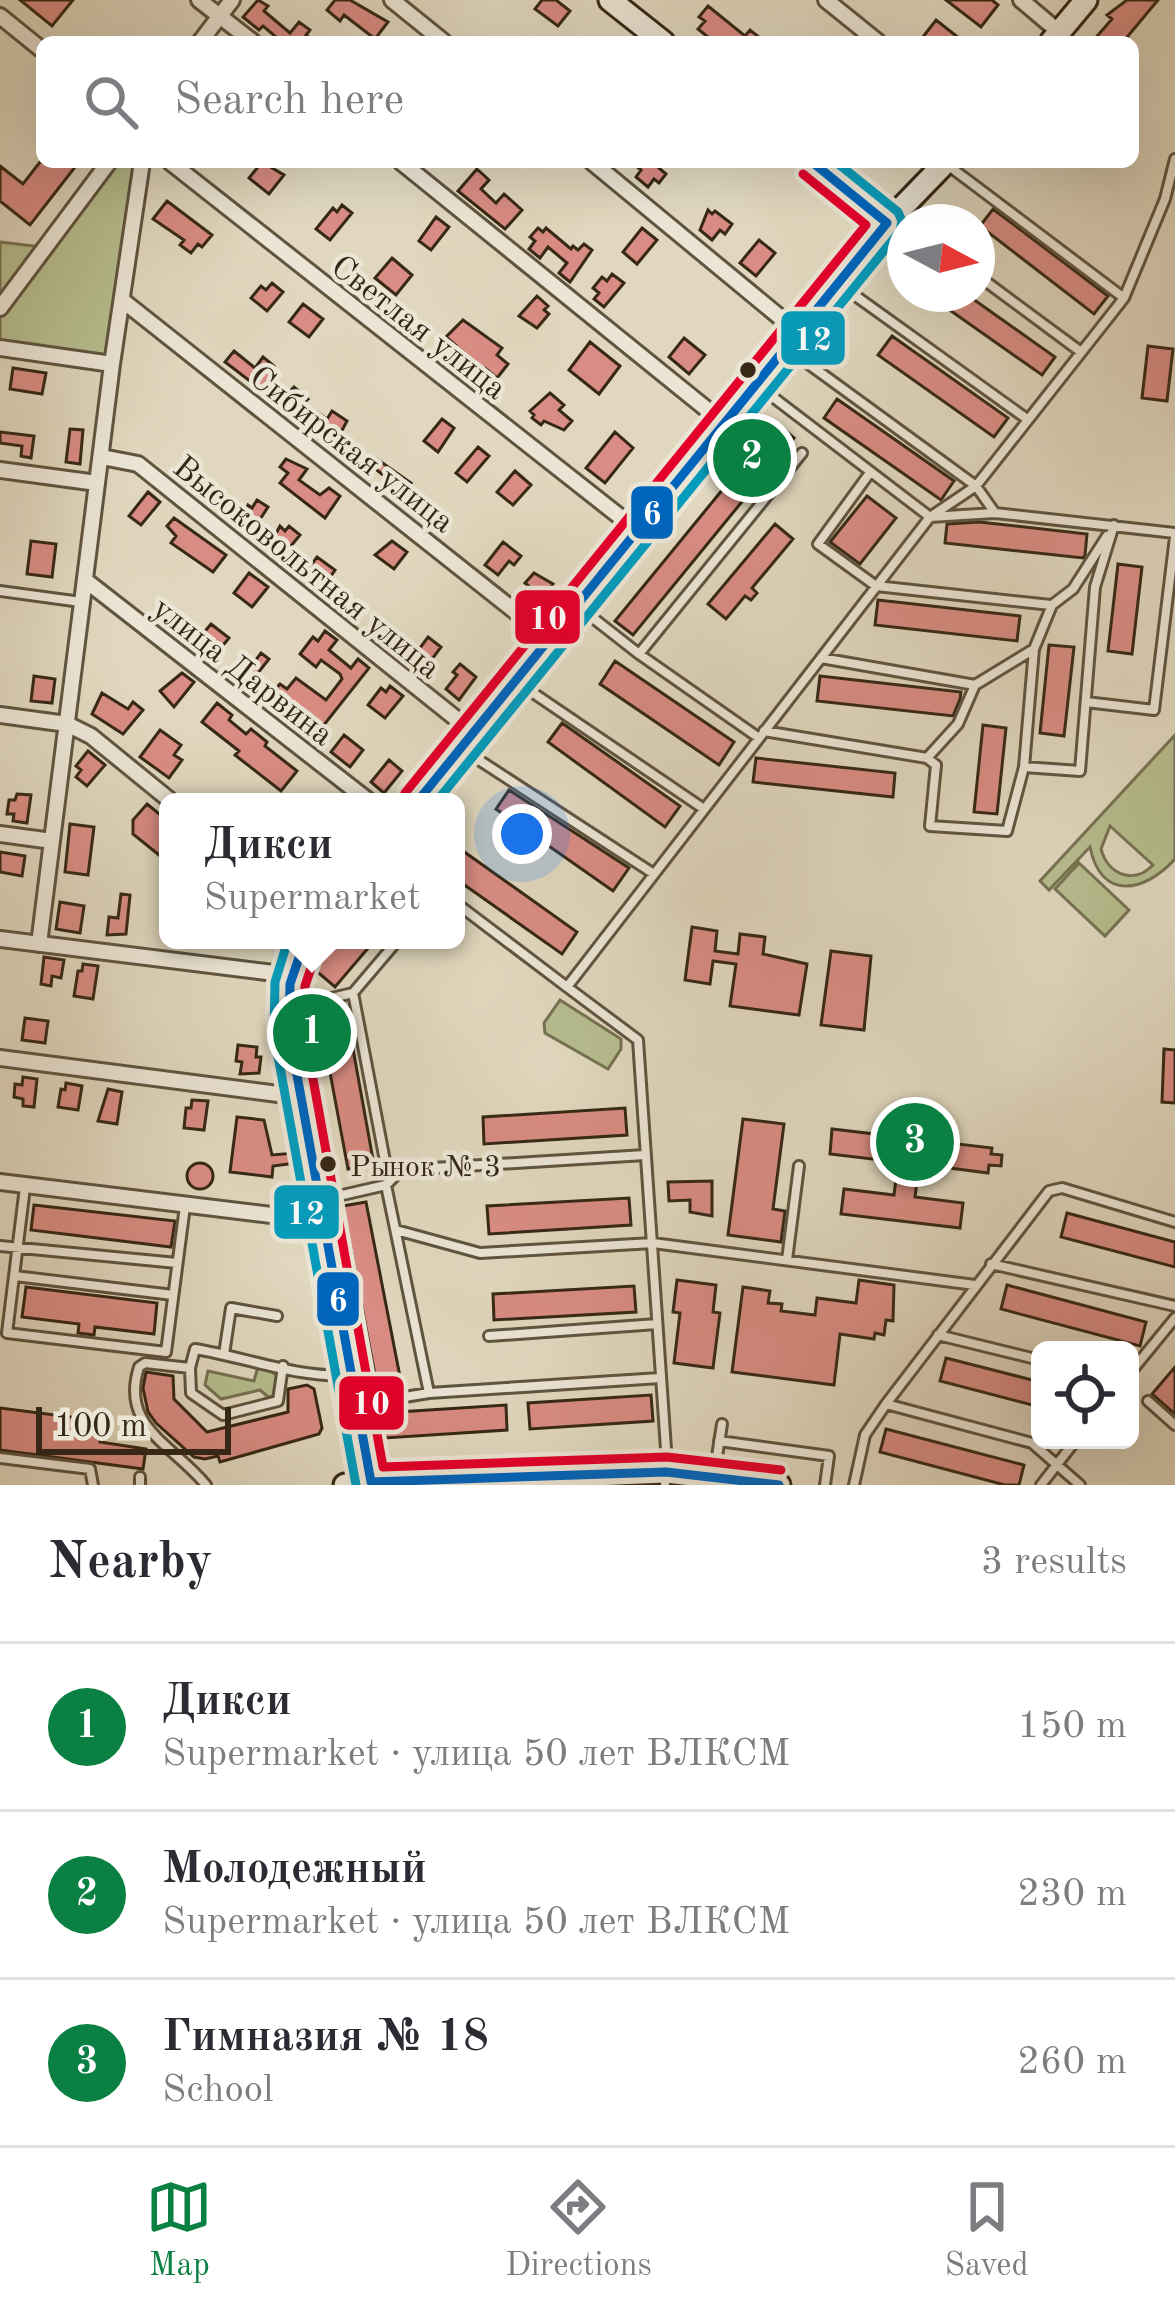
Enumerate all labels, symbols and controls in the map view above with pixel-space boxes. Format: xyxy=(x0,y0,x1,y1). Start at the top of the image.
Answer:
search box xyxy=(36,36,1139,168)
icon: search xyxy=(78,69,144,135)
text: Search here xyxy=(174,79,404,124)
north arrow xyxy=(887,204,995,312)
street label: Светлая улица xyxy=(324,251,512,407)
line badge: 12 xyxy=(779,309,847,367)
text: 12 xyxy=(794,325,832,358)
unlabelled marker xyxy=(737,359,759,381)
street label: Сибирская улица xyxy=(243,361,459,540)
pin: 2 xyxy=(713,413,791,503)
street label: Высоковольтная улица xyxy=(166,451,446,686)
line badge: 6 xyxy=(629,484,675,541)
text: 6 xyxy=(642,499,662,532)
line badge: 10 xyxy=(513,588,582,646)
street label: улица Дарвина xyxy=(145,592,338,753)
text: 10 xyxy=(529,604,567,637)
popup xyxy=(159,793,465,949)
your location xyxy=(492,804,552,864)
text: Дикси xyxy=(203,824,333,869)
text: Supermarket xyxy=(203,879,421,918)
pin: 1 xyxy=(273,988,351,1078)
pin: 3 xyxy=(876,1097,954,1187)
marker: Рынок № 3 xyxy=(317,1153,339,1175)
place label: Рынок № 3 xyxy=(350,1153,501,1183)
line badge: 12 xyxy=(272,1183,341,1241)
text: 12 xyxy=(287,1199,325,1232)
line badge: 6 xyxy=(315,1270,361,1328)
text: 6 xyxy=(328,1286,348,1319)
map controls xyxy=(1031,1341,1139,1449)
button: locate xyxy=(1031,1341,1139,1449)
line badge: 10 xyxy=(337,1374,406,1432)
text: 10 xyxy=(352,1389,390,1422)
scale bar xyxy=(36,1401,231,1454)
text: 100 m xyxy=(54,1411,147,1444)
text: Nearby xyxy=(48,1538,213,1589)
text: 3 results xyxy=(981,1543,1127,1582)
text: Дикси xyxy=(162,1680,292,1725)
text: 1 xyxy=(76,1707,98,1746)
text: 150 m xyxy=(1017,1707,1127,1746)
text: Supermarket · улица 50 лет ВЛКСМ xyxy=(162,1735,790,1774)
text: Молодежный xyxy=(162,1848,427,1893)
text: 2 xyxy=(76,1875,98,1914)
text: 230 m xyxy=(1017,1875,1127,1914)
text: Supermarket · улица 50 лет ВЛКСМ xyxy=(162,1903,790,1942)
text: Гимназия № 18 xyxy=(162,2016,489,2061)
text: 3 xyxy=(76,2043,98,2082)
text: 260 m xyxy=(1017,2043,1127,2082)
text: School xyxy=(162,2071,274,2110)
tab: Map xyxy=(146,2174,212,2287)
tab: Directions xyxy=(505,2174,652,2287)
tab: Saved xyxy=(945,2174,1029,2287)

